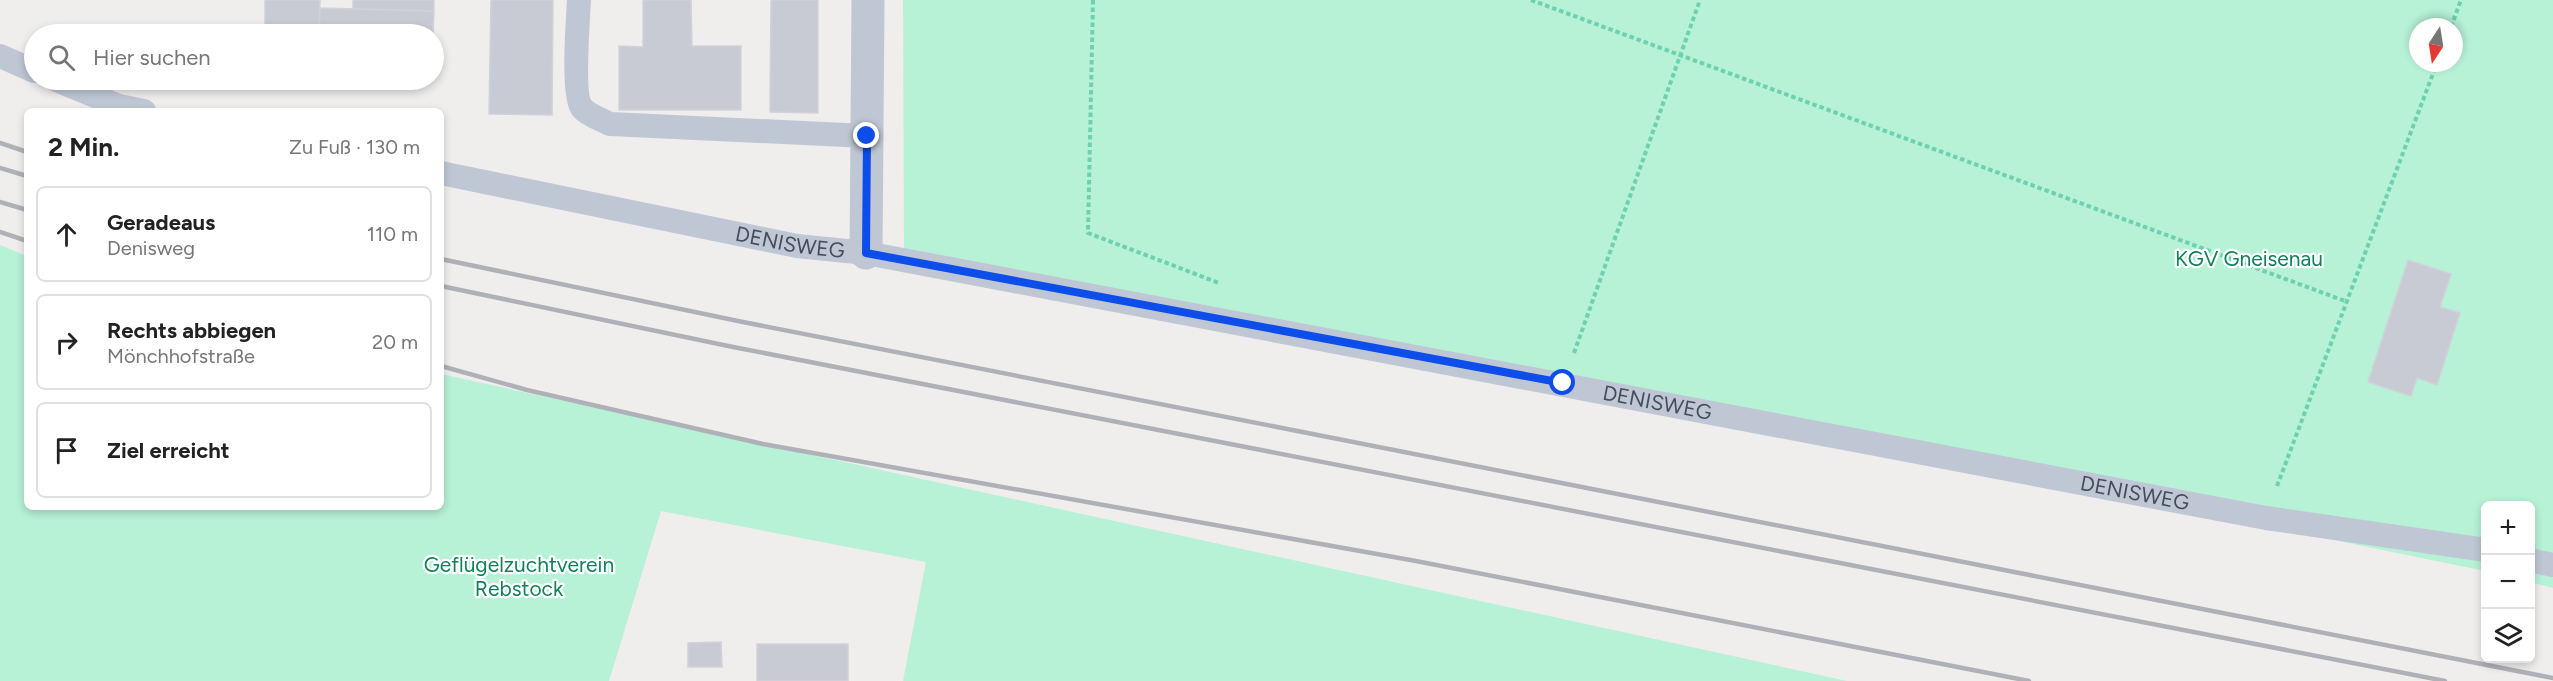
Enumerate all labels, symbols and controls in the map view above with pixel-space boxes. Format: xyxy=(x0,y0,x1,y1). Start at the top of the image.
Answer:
north arrow xyxy=(2409,18,2463,72)
search box xyxy=(24,24,444,90)
icon: search xyxy=(45,41,78,74)
text: Hier suchen xyxy=(93,44,211,71)
route end xyxy=(853,122,879,148)
text: 2 Min. xyxy=(48,131,120,163)
text: Zu Fuß · 130 m xyxy=(289,135,420,159)
text: Geradeaus xyxy=(107,209,215,236)
icon: ahead xyxy=(50,218,83,251)
street label: DENISWEG xyxy=(733,221,846,263)
text: 110 m xyxy=(367,222,418,246)
text: Denisweg xyxy=(107,236,195,260)
park label: KGV Gneisenau xyxy=(2175,246,2323,271)
text: Rechts abbiegen xyxy=(107,317,276,344)
icon: right xyxy=(50,326,83,359)
text: 20 m xyxy=(372,330,418,354)
text: Mönchhofstraße xyxy=(107,344,255,368)
route start xyxy=(1549,369,1575,395)
street label: DENISWEG xyxy=(1601,380,1714,425)
icon: arrive xyxy=(50,434,83,467)
text: Ziel erreicht xyxy=(107,437,230,464)
street label: DENISWEG xyxy=(2078,470,2191,515)
map controls xyxy=(2481,501,2535,663)
button: + xyxy=(2481,501,2535,555)
park label: Geflügelzuchtverein Rebstock xyxy=(424,552,614,601)
button: − xyxy=(2481,555,2535,609)
button: layers xyxy=(2481,609,2535,663)

